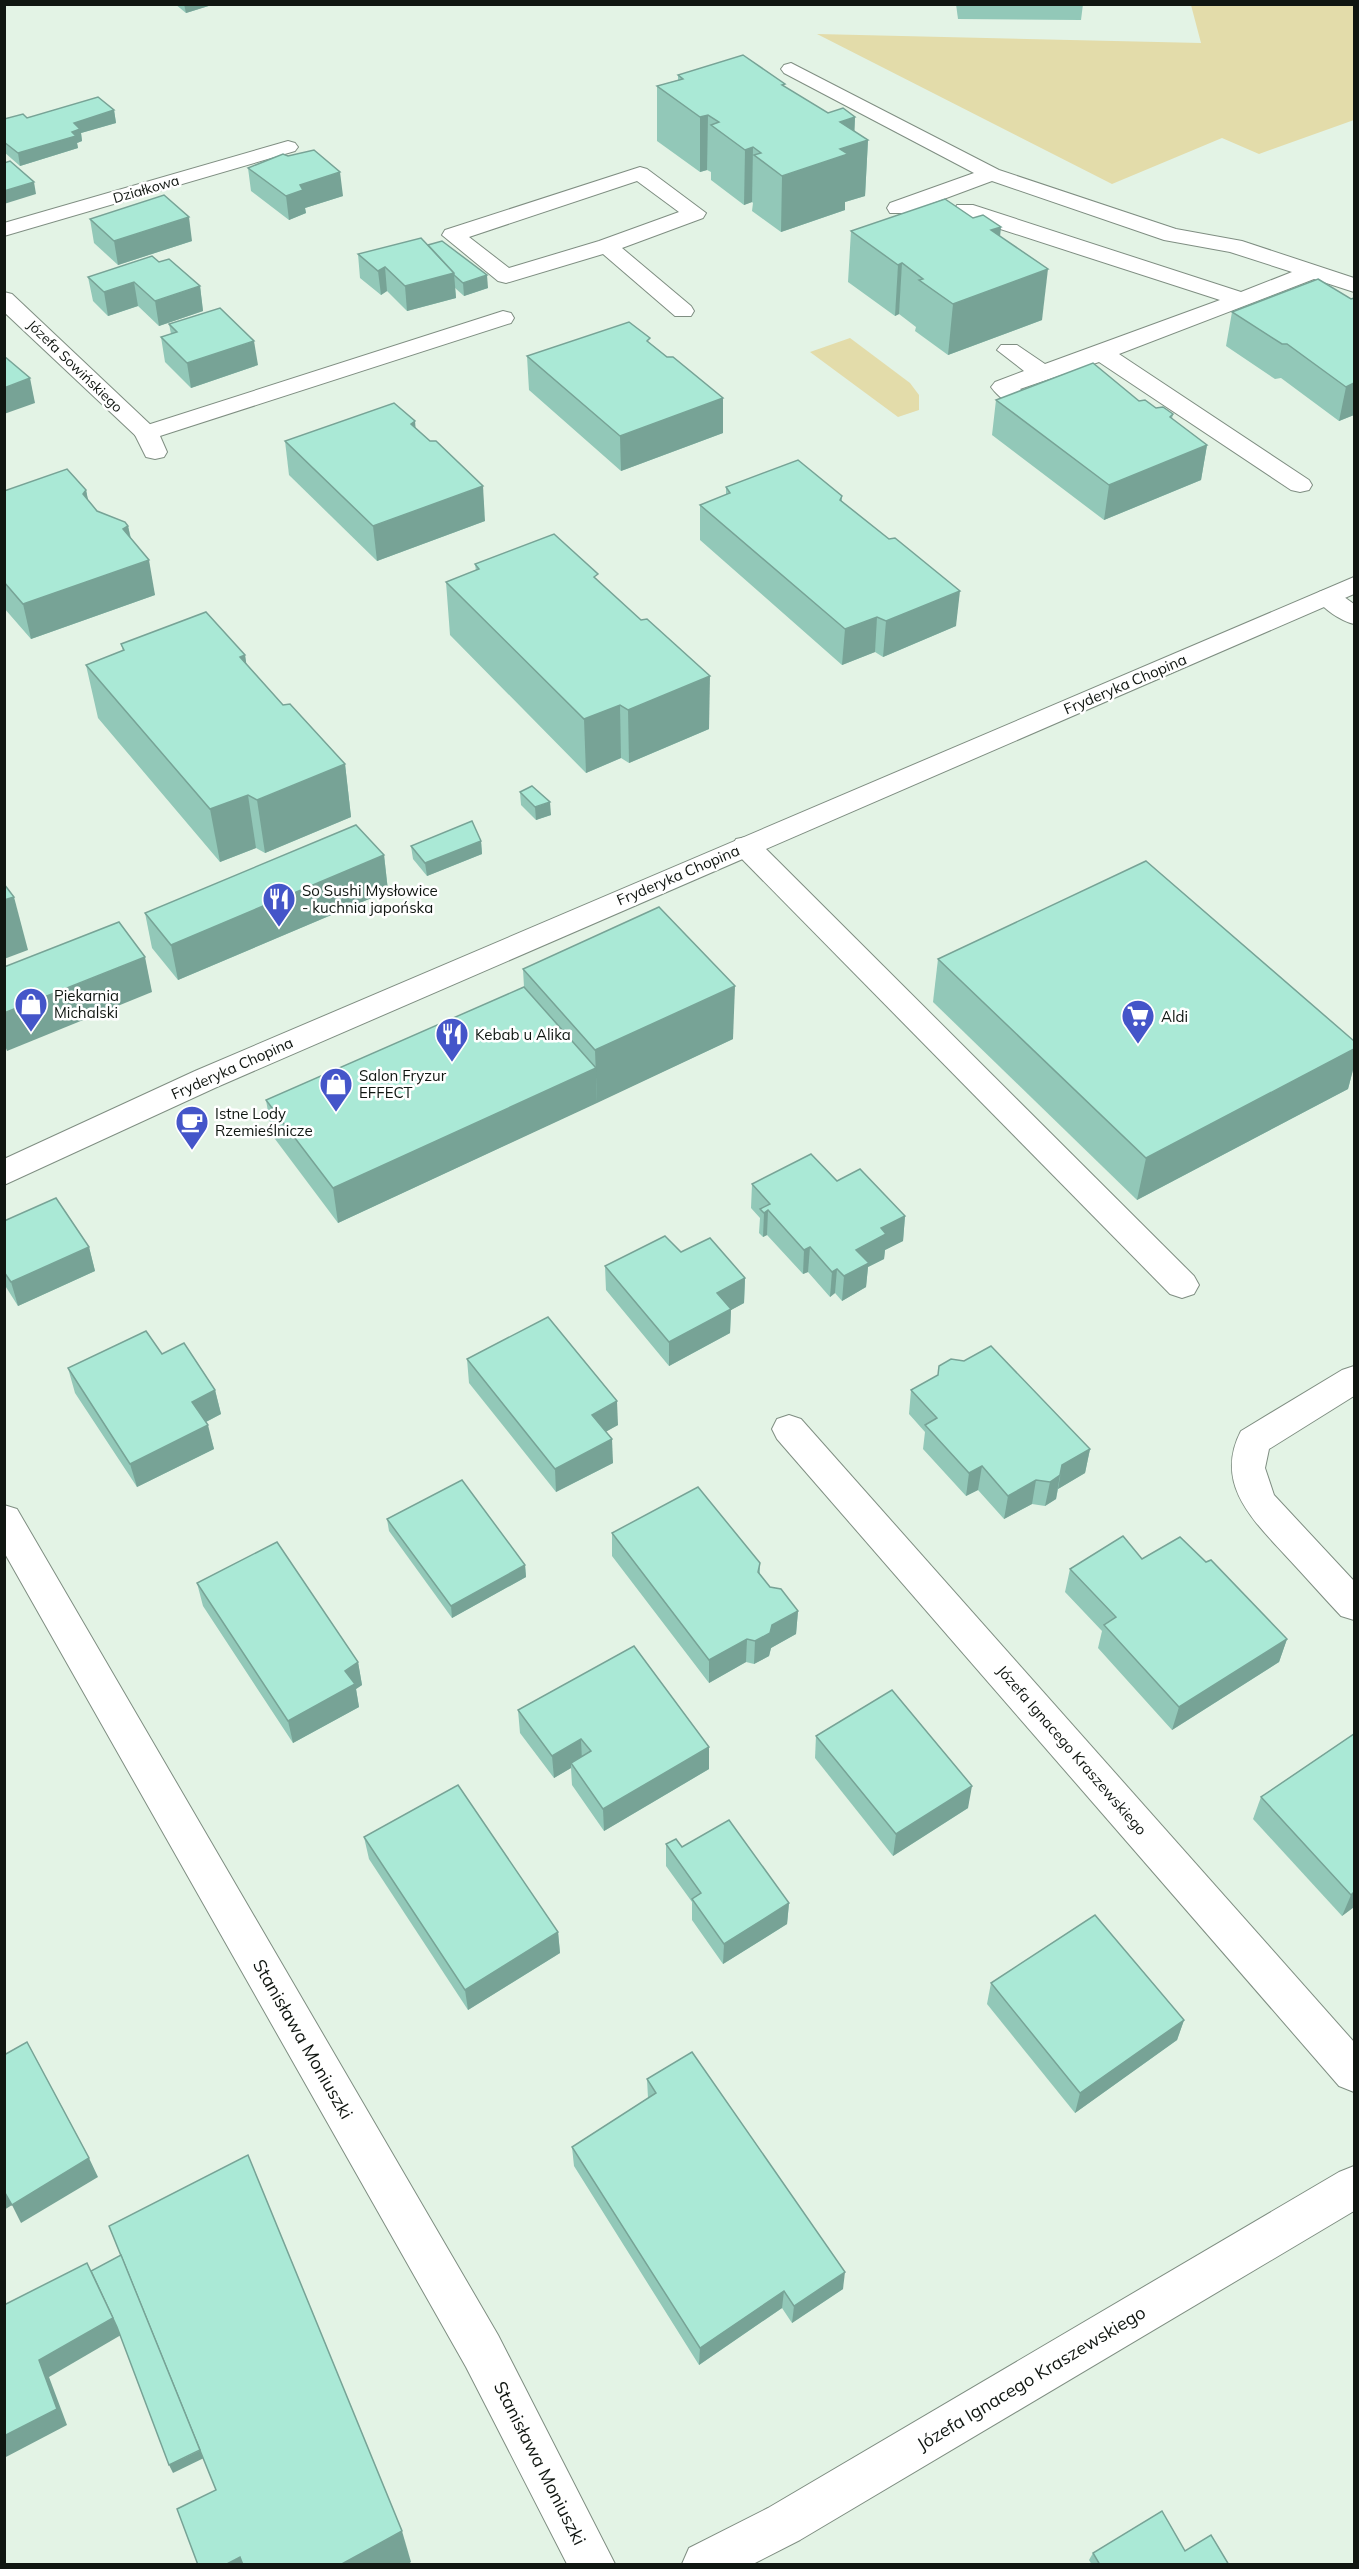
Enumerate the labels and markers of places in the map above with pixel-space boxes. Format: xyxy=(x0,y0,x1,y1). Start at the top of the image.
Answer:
restaurant icon: So Sushi Mysłowice - kuchnia japońska xyxy=(261,881,297,928)
place label: So Sushi Mysłowice - kuchnia japońska xyxy=(302,881,438,917)
shop icon: Piekarnia Michalski xyxy=(13,986,49,1033)
place label: Piekarnia Michalski xyxy=(54,986,119,1022)
supermarket icon: Aldi xyxy=(1120,998,1156,1045)
place label: Aldi xyxy=(1161,1007,1188,1026)
restaurant icon: Kebab u Alika xyxy=(434,1016,470,1063)
place label: Kebab u Alika xyxy=(475,1025,571,1044)
shop icon: Salon Fryzur EFFECT xyxy=(318,1066,354,1113)
place label: Salon Fryzur EFFECT xyxy=(359,1066,447,1102)
cafe icon: Istne Lody Rzemieślnicze xyxy=(174,1104,210,1151)
place label: Istne Lody Rzemieślnicze xyxy=(215,1104,313,1140)

